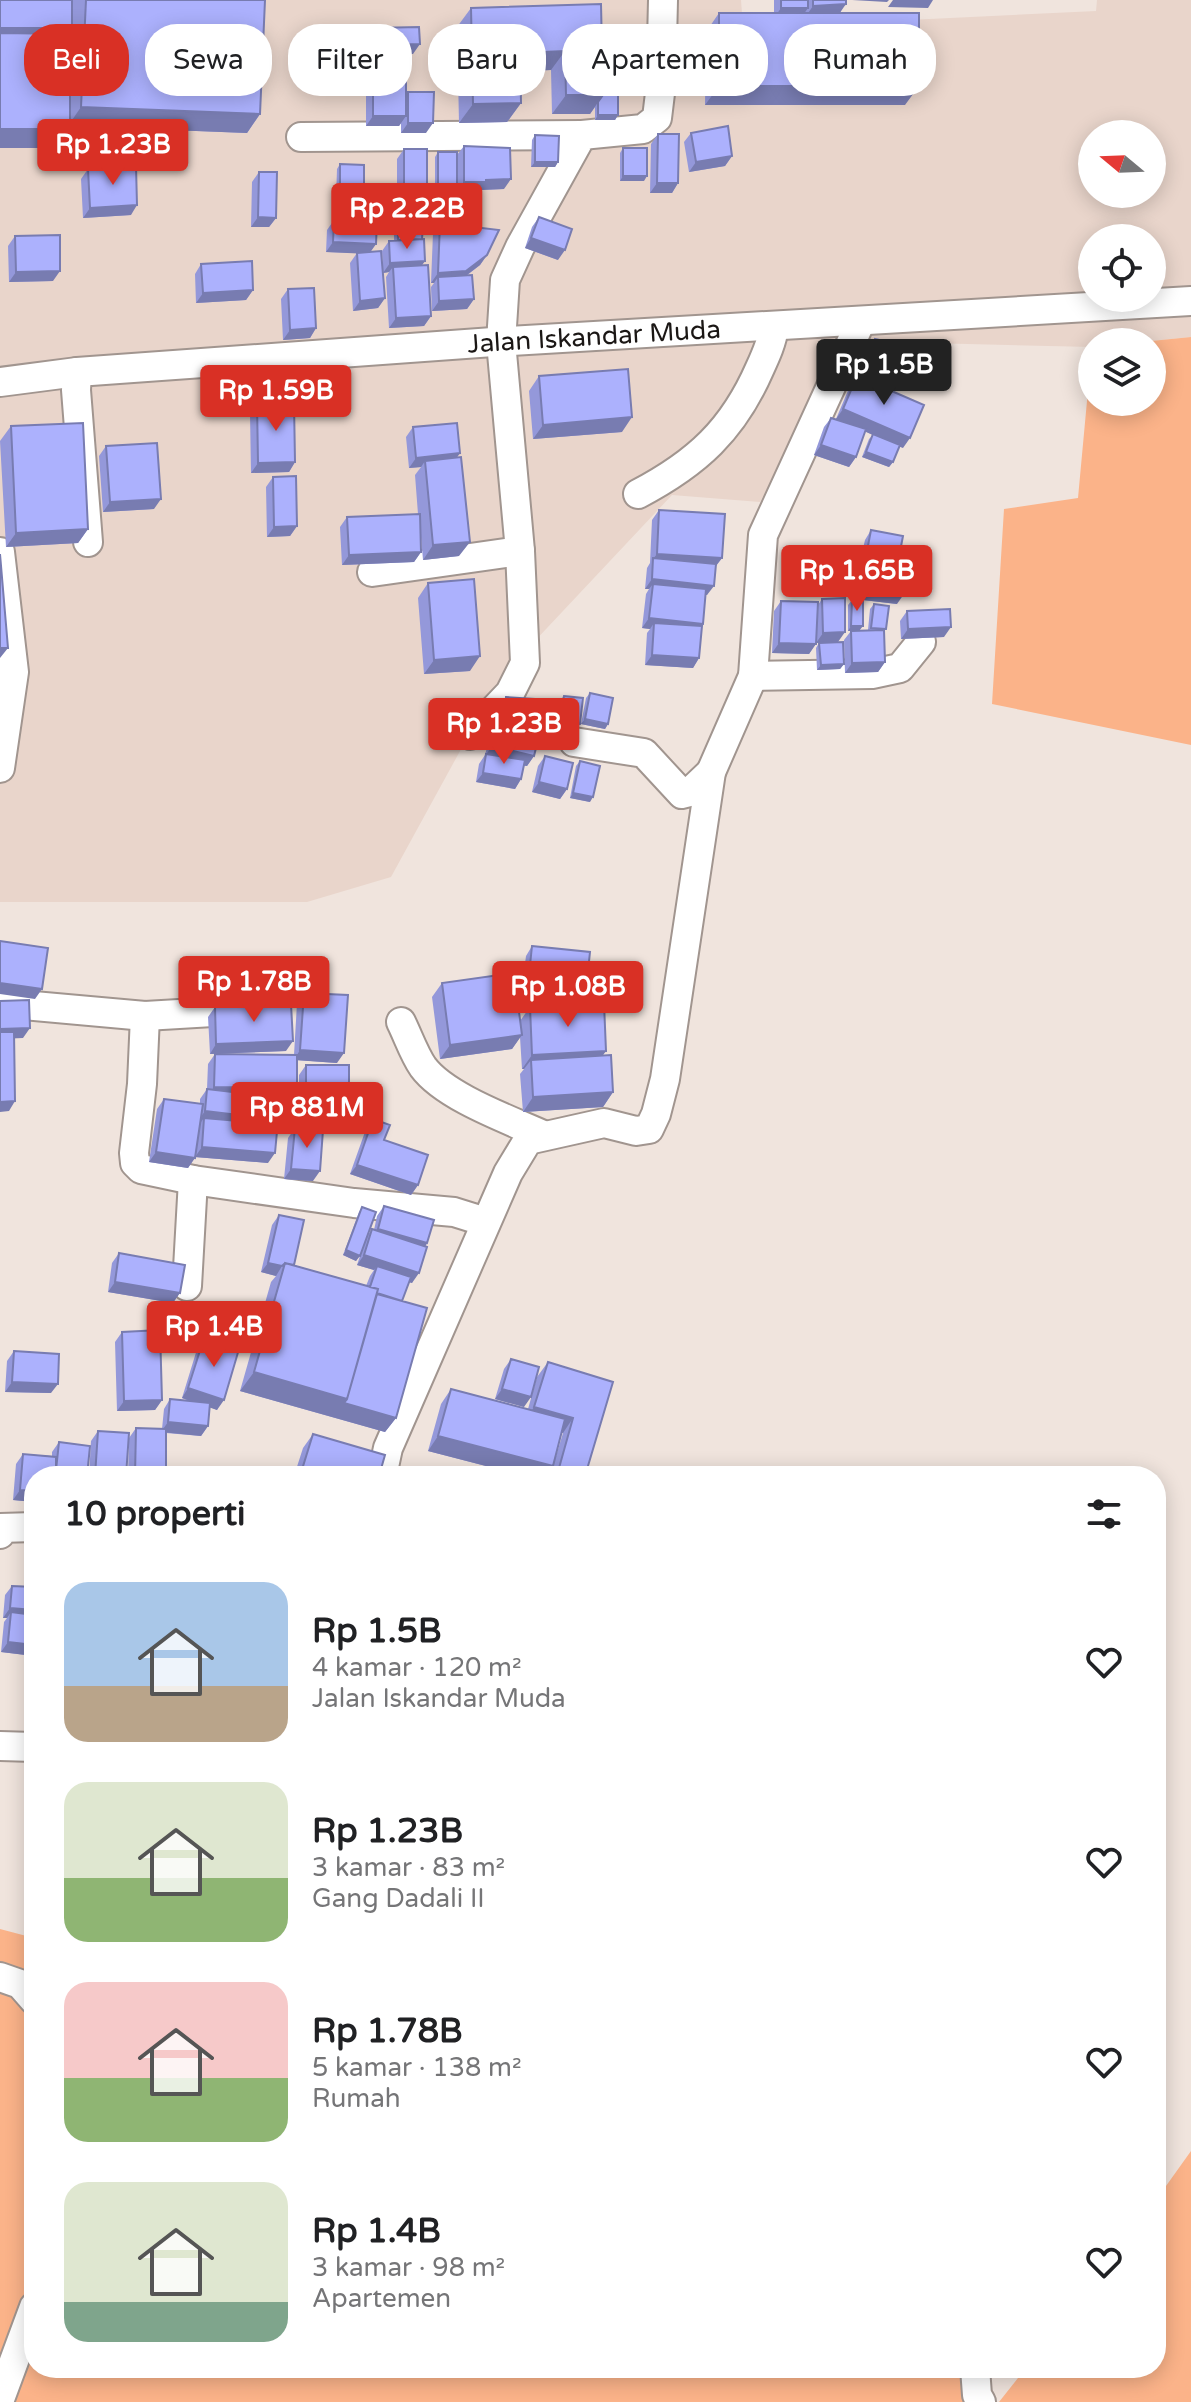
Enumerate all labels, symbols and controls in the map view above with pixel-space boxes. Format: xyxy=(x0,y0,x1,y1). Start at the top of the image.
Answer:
chip: Beli xyxy=(24,24,129,96)
chip: Sewa xyxy=(145,24,272,96)
chip: Filter xyxy=(288,24,412,96)
chip: Baru xyxy=(428,24,546,96)
chip: Apartemen xyxy=(562,24,768,96)
chip: Rumah xyxy=(784,24,936,96)
pin: Rp 1.23B xyxy=(30,119,196,187)
north arrow xyxy=(1078,120,1166,208)
map controls xyxy=(1078,120,1166,416)
text: Rp 1.23B xyxy=(55,129,171,160)
pin: Rp 2.22B xyxy=(324,183,490,251)
text: Rp 2.22B xyxy=(349,193,465,224)
button: locate xyxy=(1078,224,1166,312)
street label: Jalan Iskandar Muda xyxy=(466,314,722,360)
button: layers xyxy=(1078,328,1166,416)
pin: Rp 1.5B xyxy=(810,339,958,407)
text: Rp 1.5B xyxy=(834,349,934,380)
pin: Rp 1.59B xyxy=(193,365,359,433)
text: Rp 1.59B xyxy=(218,375,334,406)
pin: Rp 1.65B xyxy=(774,545,940,613)
text: Rp 1.65B xyxy=(799,555,915,586)
pin: Rp 1.23B xyxy=(421,698,587,766)
text: Rp 1.23B xyxy=(446,708,562,739)
pin: Rp 1.78B xyxy=(171,956,337,1024)
pin: Rp 1.08B xyxy=(485,961,651,1029)
text: Rp 1.78B xyxy=(196,966,312,997)
text: Rp 1.08B xyxy=(510,971,626,1002)
pin: Rp 881M xyxy=(233,1082,381,1150)
text: Rp 881M xyxy=(249,1092,365,1123)
pin: Rp 1.4B xyxy=(140,1301,288,1369)
text: Rp 1.4B xyxy=(165,1311,263,1342)
icon: filters xyxy=(1082,1492,1126,1536)
text: 10 properti xyxy=(64,1494,245,1535)
text: Rp 1.5B xyxy=(312,1611,442,1652)
icon: home xyxy=(128,1614,224,1710)
icon: heart xyxy=(1082,1640,1126,1684)
text: 4 kamar · 120 m² xyxy=(312,1652,522,1683)
text: Jalan Iskandar Muda xyxy=(312,1683,566,1714)
text: Rp 1.23B xyxy=(312,1811,463,1852)
icon: home xyxy=(128,1814,224,1910)
icon: heart xyxy=(1082,1840,1126,1884)
text: 3 kamar · 83 m² xyxy=(312,1852,505,1883)
text: Gang Dadali II xyxy=(312,1883,485,1914)
text: Rp 1.78B xyxy=(312,2011,463,2052)
icon: home xyxy=(128,2014,224,2110)
icon: heart xyxy=(1082,2040,1126,2084)
text: 5 kamar · 138 m² xyxy=(312,2052,522,2083)
text: Rumah xyxy=(312,2083,401,2114)
text: Rp 1.4B xyxy=(312,2211,441,2252)
icon: home xyxy=(128,2214,224,2310)
icon: heart xyxy=(1082,2240,1126,2284)
text: 3 kamar · 98 m² xyxy=(312,2252,505,2283)
text: Apartemen xyxy=(312,2283,451,2314)

